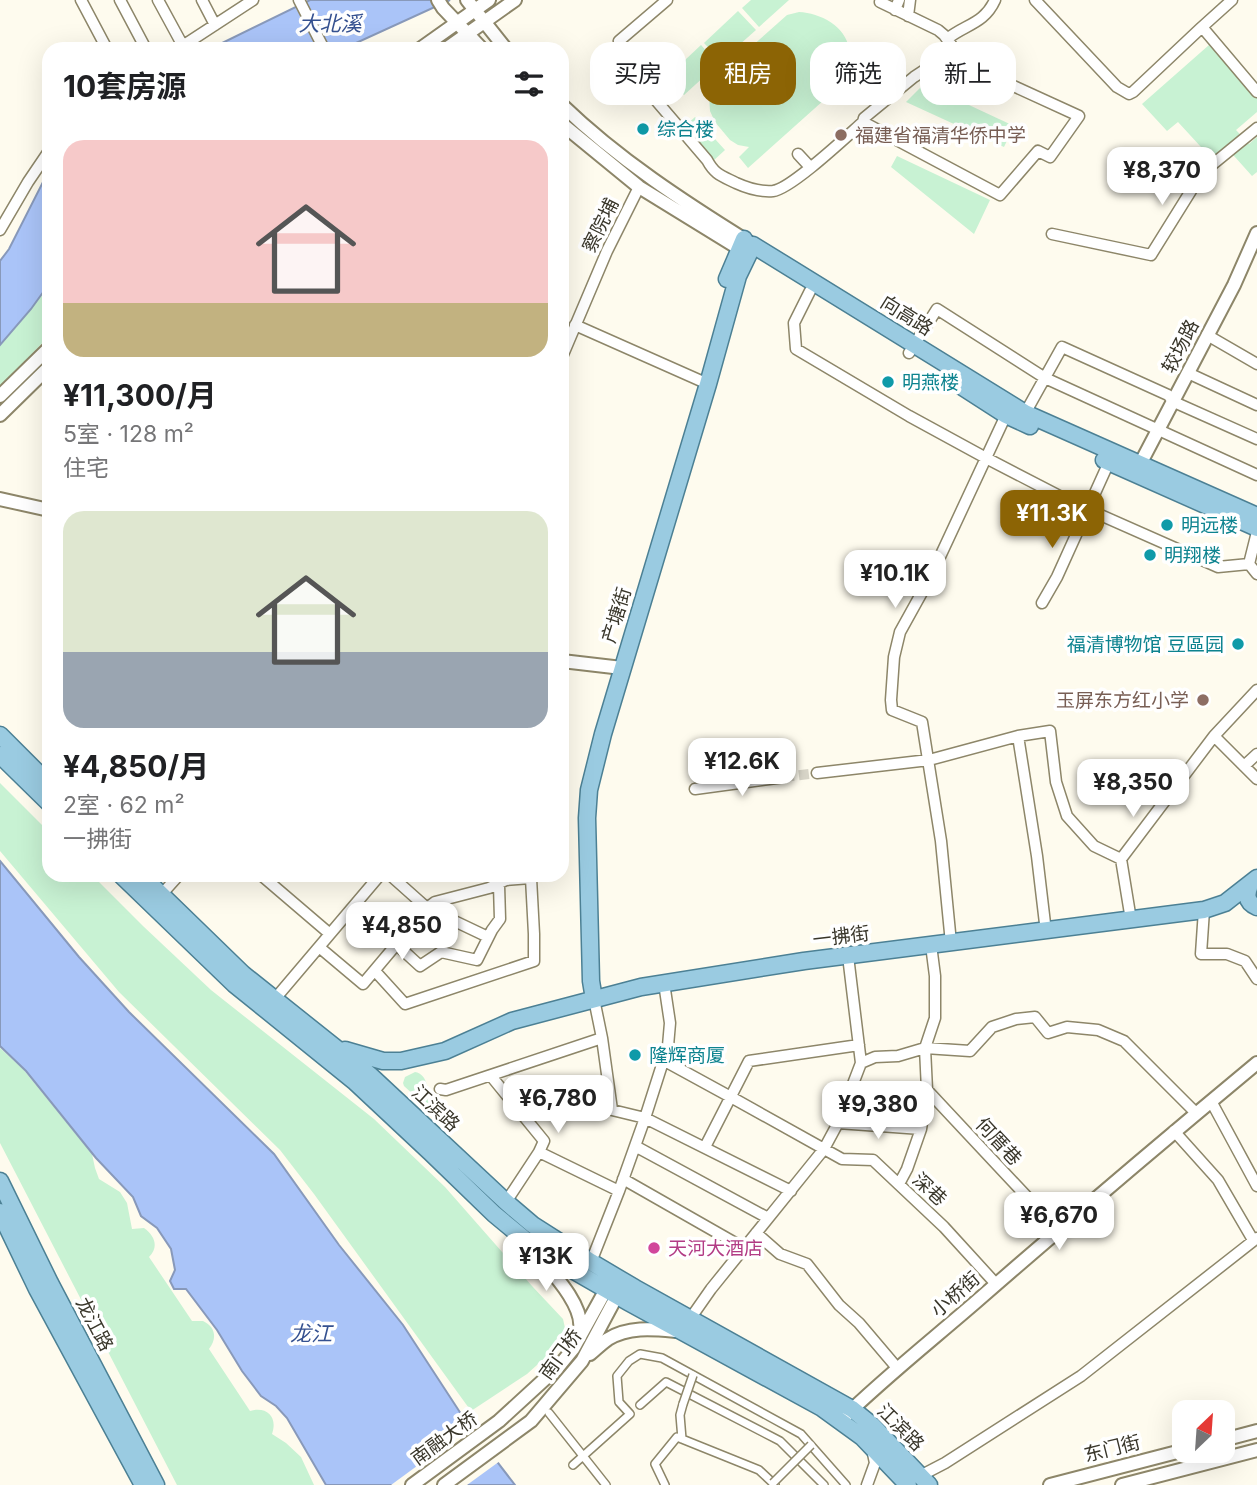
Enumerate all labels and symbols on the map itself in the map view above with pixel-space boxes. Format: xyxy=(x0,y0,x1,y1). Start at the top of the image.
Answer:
water label: 大北溪 xyxy=(299,11,363,36)
place label: 综合楼 xyxy=(657,118,714,141)
marker: 综合楼 xyxy=(635,121,651,137)
place label: 福建省福清华侨中学 xyxy=(855,124,1026,147)
marker: 福建省福清华侨中学 xyxy=(833,127,849,143)
pin: ¥8,370 xyxy=(1105,148,1219,207)
street label: 察院埔 xyxy=(578,195,623,256)
street label: 向高路 xyxy=(876,291,937,340)
street label: 较场路 xyxy=(1157,316,1204,377)
place label: 明燕楼 xyxy=(902,371,959,394)
marker: 明燕楼 xyxy=(880,374,896,390)
pin: ¥11.3K xyxy=(995,490,1109,550)
place label: 明远楼 xyxy=(1181,514,1238,537)
marker: 明远楼 xyxy=(1159,517,1175,533)
place label: 明翔楼 xyxy=(1164,544,1221,567)
marker: 明翔楼 xyxy=(1142,547,1158,563)
pin: ¥10.1K xyxy=(838,550,952,610)
street label: 产塘街 xyxy=(597,585,636,646)
place label: 福清博物馆 豆區园 xyxy=(1067,633,1224,656)
marker: 福清博物馆 豆區园 xyxy=(1230,636,1246,652)
place label: 玉屏东方红小学 xyxy=(1056,689,1189,712)
marker: 玉屏东方红小学 xyxy=(1195,692,1211,708)
pin: ¥12.6K xyxy=(685,738,799,798)
pin: ¥8,350 xyxy=(1076,760,1190,819)
pin: ¥4,850 xyxy=(345,902,459,962)
street label: 一拂街 xyxy=(811,922,871,951)
place label: 隆辉商厦 xyxy=(649,1044,725,1067)
marker: 隆辉商厦 xyxy=(627,1047,643,1063)
pin: ¥6,780 xyxy=(501,1076,615,1135)
street label: 江滨路 xyxy=(407,1081,464,1136)
pin: ¥9,380 xyxy=(821,1082,935,1141)
street label: 何厝巷 xyxy=(971,1113,1026,1170)
street label: 深巷 xyxy=(908,1168,951,1211)
pin: ¥6,670 xyxy=(1002,1192,1116,1252)
pin: ¥13K xyxy=(505,1234,587,1293)
place label: 天河大酒店 xyxy=(668,1237,763,1260)
marker: 天河大酒店 xyxy=(646,1240,662,1256)
street label: 小桥街 xyxy=(926,1267,984,1322)
street label: 龙江路 xyxy=(71,1294,118,1355)
water label: 龙江 xyxy=(290,1321,334,1346)
street label: 南门桥 xyxy=(534,1324,586,1384)
street label: 江滨路 xyxy=(872,1399,929,1456)
north arrow xyxy=(1172,1400,1236,1463)
street label: 南融大桥 xyxy=(407,1407,482,1470)
street label: 东门街 xyxy=(1082,1430,1143,1467)

